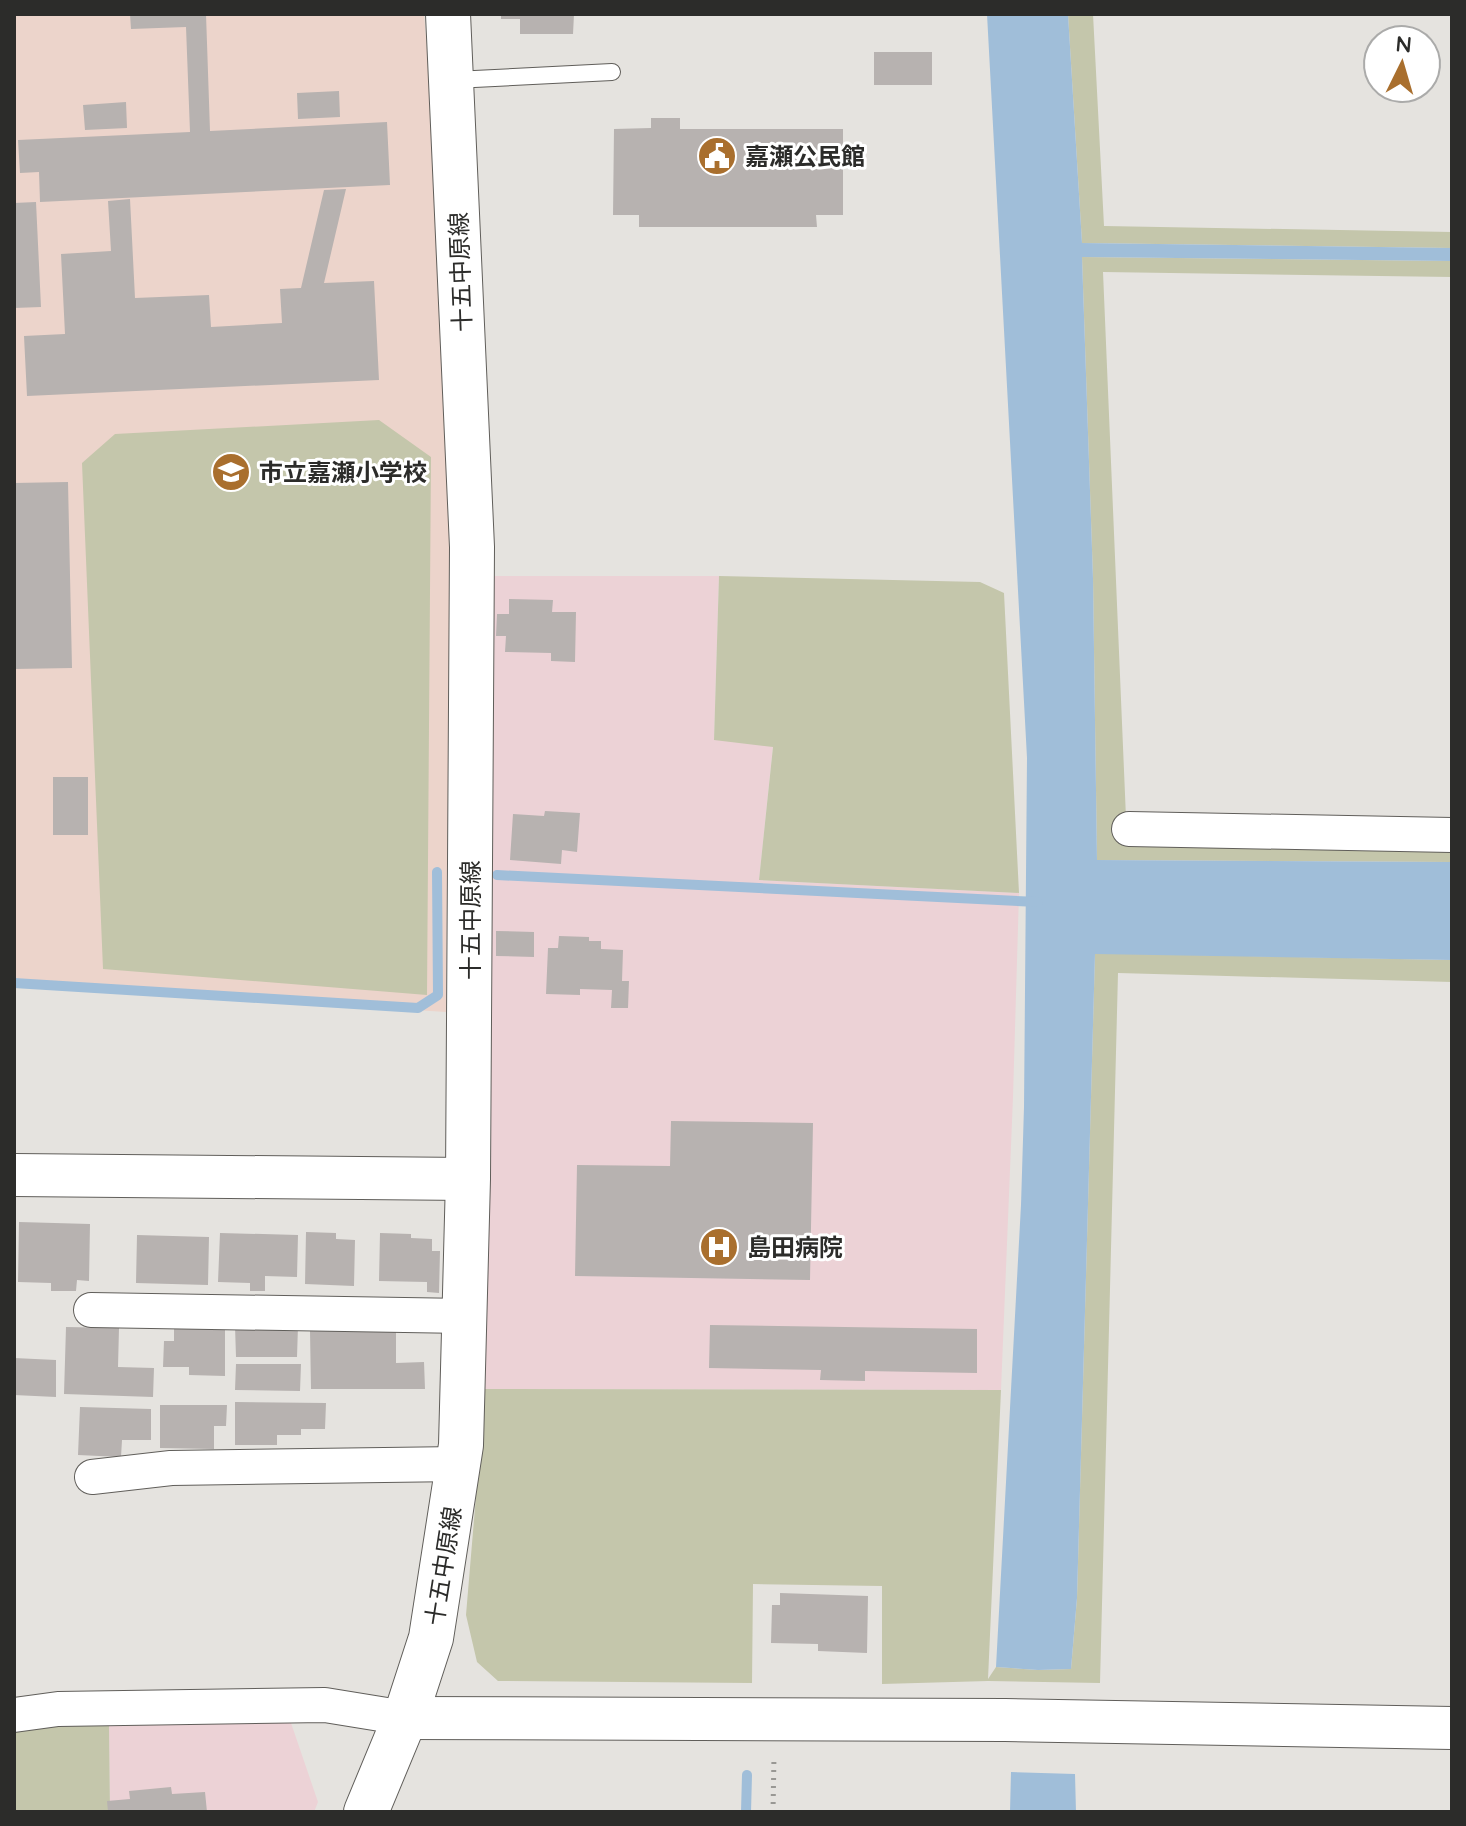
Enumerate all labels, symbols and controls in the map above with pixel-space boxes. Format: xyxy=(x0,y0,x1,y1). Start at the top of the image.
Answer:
north arrow xyxy=(1362,24,1442,104)
text: N xyxy=(1394,29,1413,59)
public building icon: 嘉瀬公民館 xyxy=(696,135,738,177)
place label: 嘉瀬公民館 xyxy=(745,141,865,171)
street label: 十五中原線 xyxy=(443,212,477,332)
school or university icon: 市立嘉瀬小学校 xyxy=(210,451,252,493)
place label: 市立嘉瀬小学校 xyxy=(259,457,427,487)
street label: 十五中原線 xyxy=(455,860,485,980)
hospital icon: 島田病院 xyxy=(698,1226,740,1268)
place label: 島田病院 xyxy=(747,1232,843,1262)
street label: 十五中原線 xyxy=(419,1504,467,1628)

